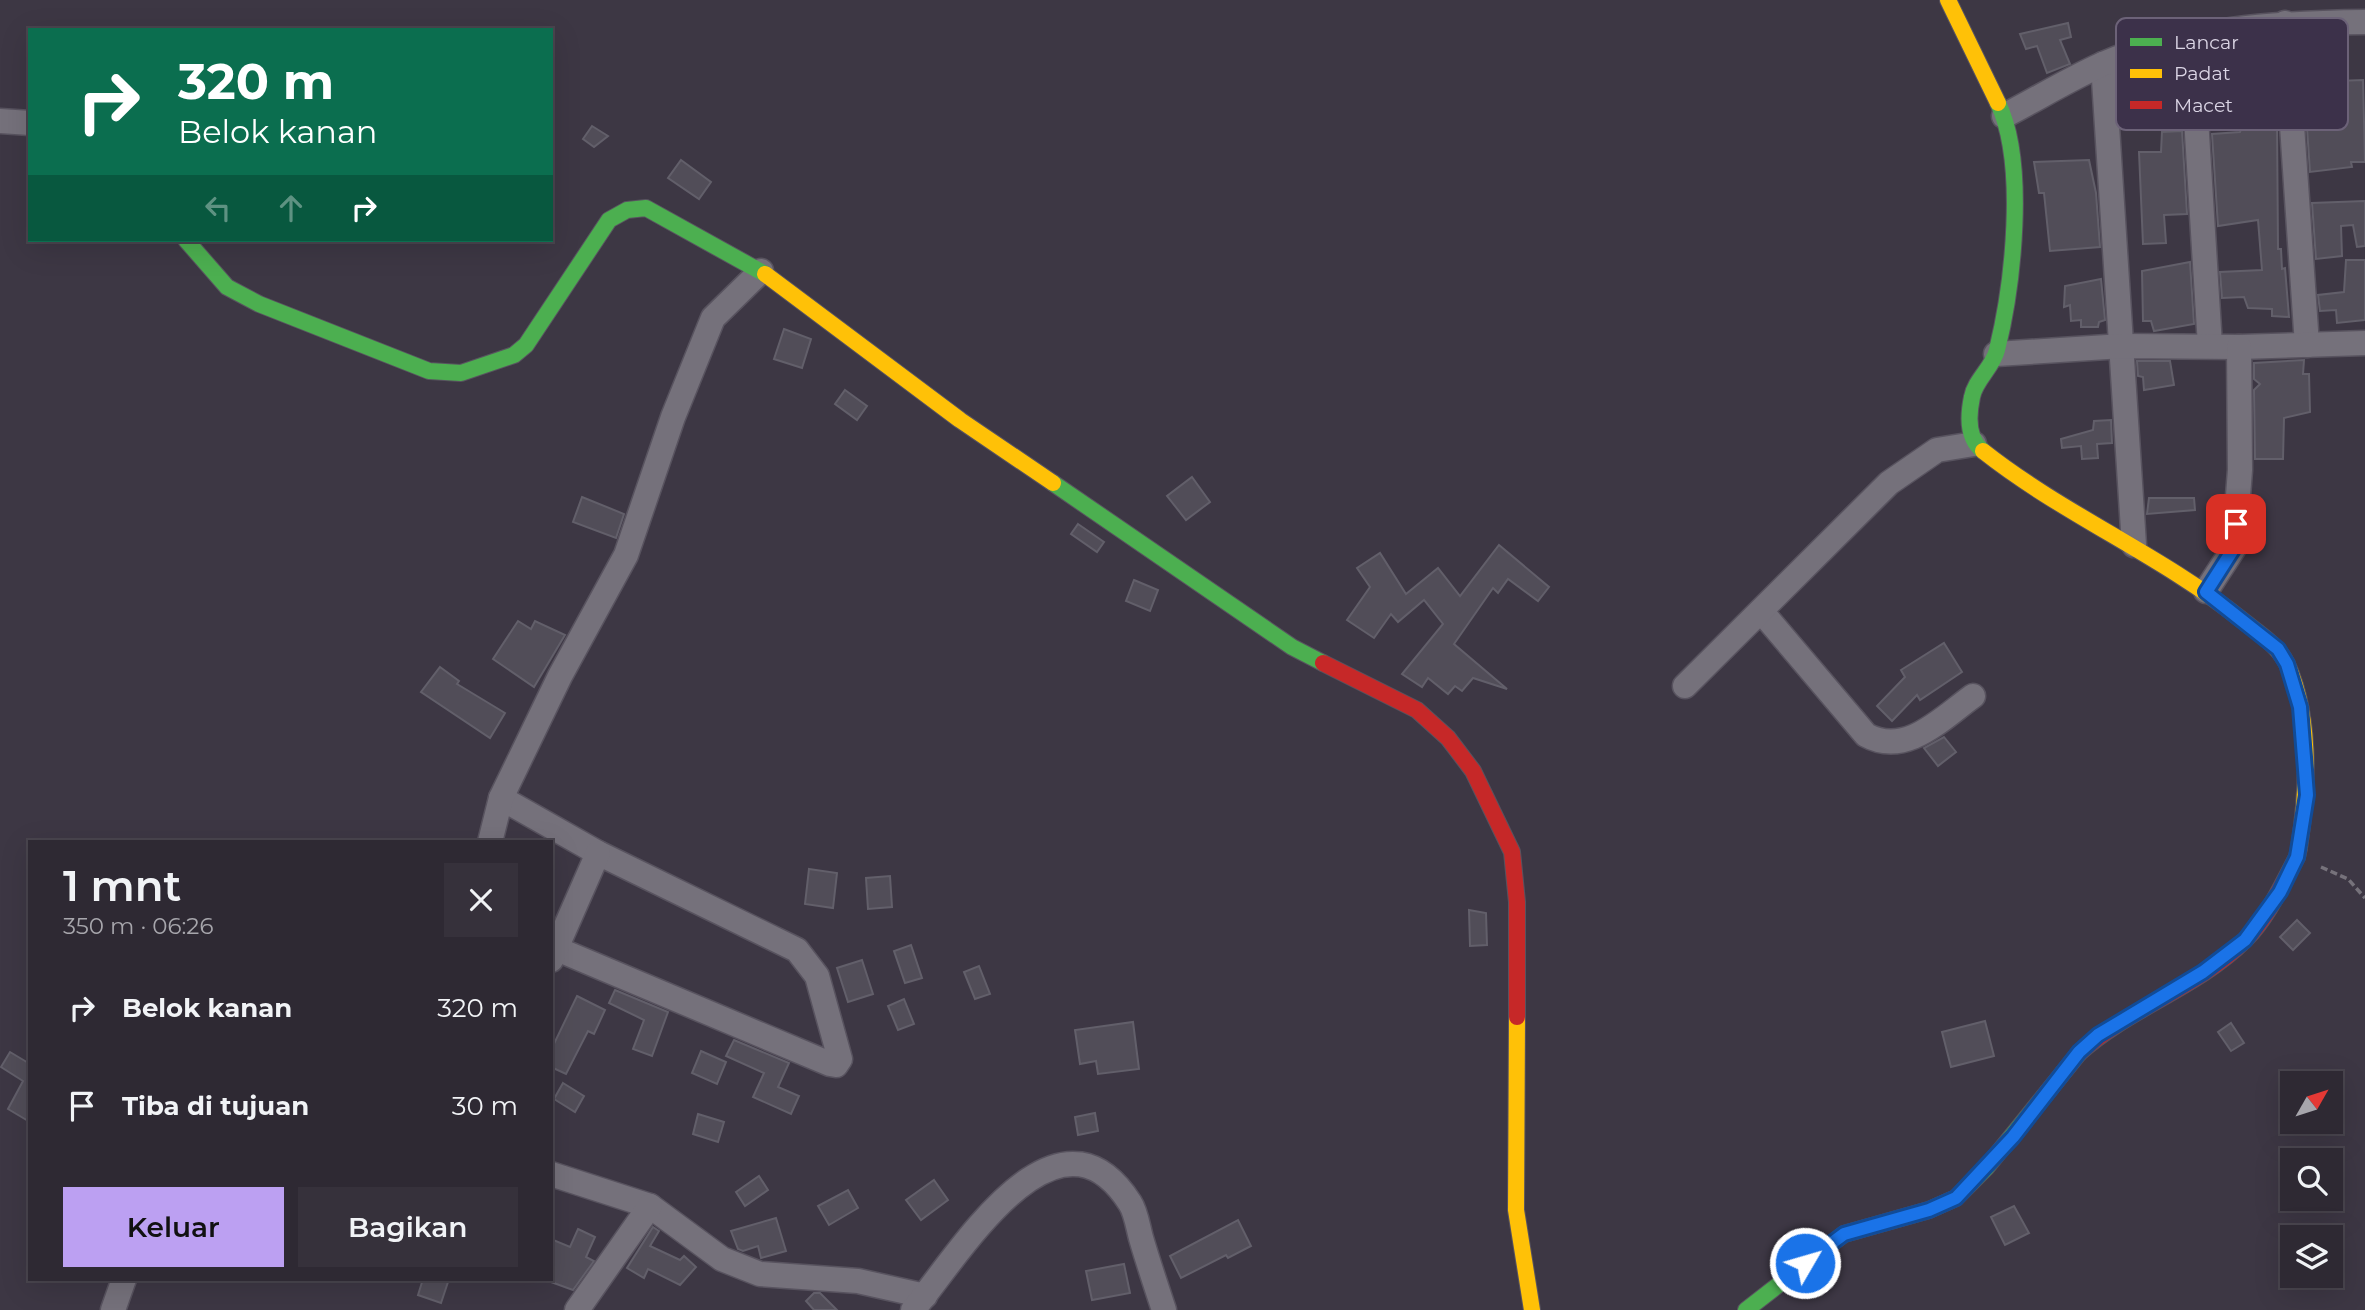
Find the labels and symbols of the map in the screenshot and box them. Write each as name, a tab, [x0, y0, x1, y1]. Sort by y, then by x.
legend	[2116, 18, 2348, 130]
text: Lancar	[2174, 31, 2239, 54]
text: Padat	[2174, 62, 2231, 85]
text: Macet	[2174, 94, 2233, 117]
pin	[2206, 494, 2266, 554]
north arrow	[2280, 1071, 2343, 1134]
position arrow	[1768, 1226, 1842, 1300]

